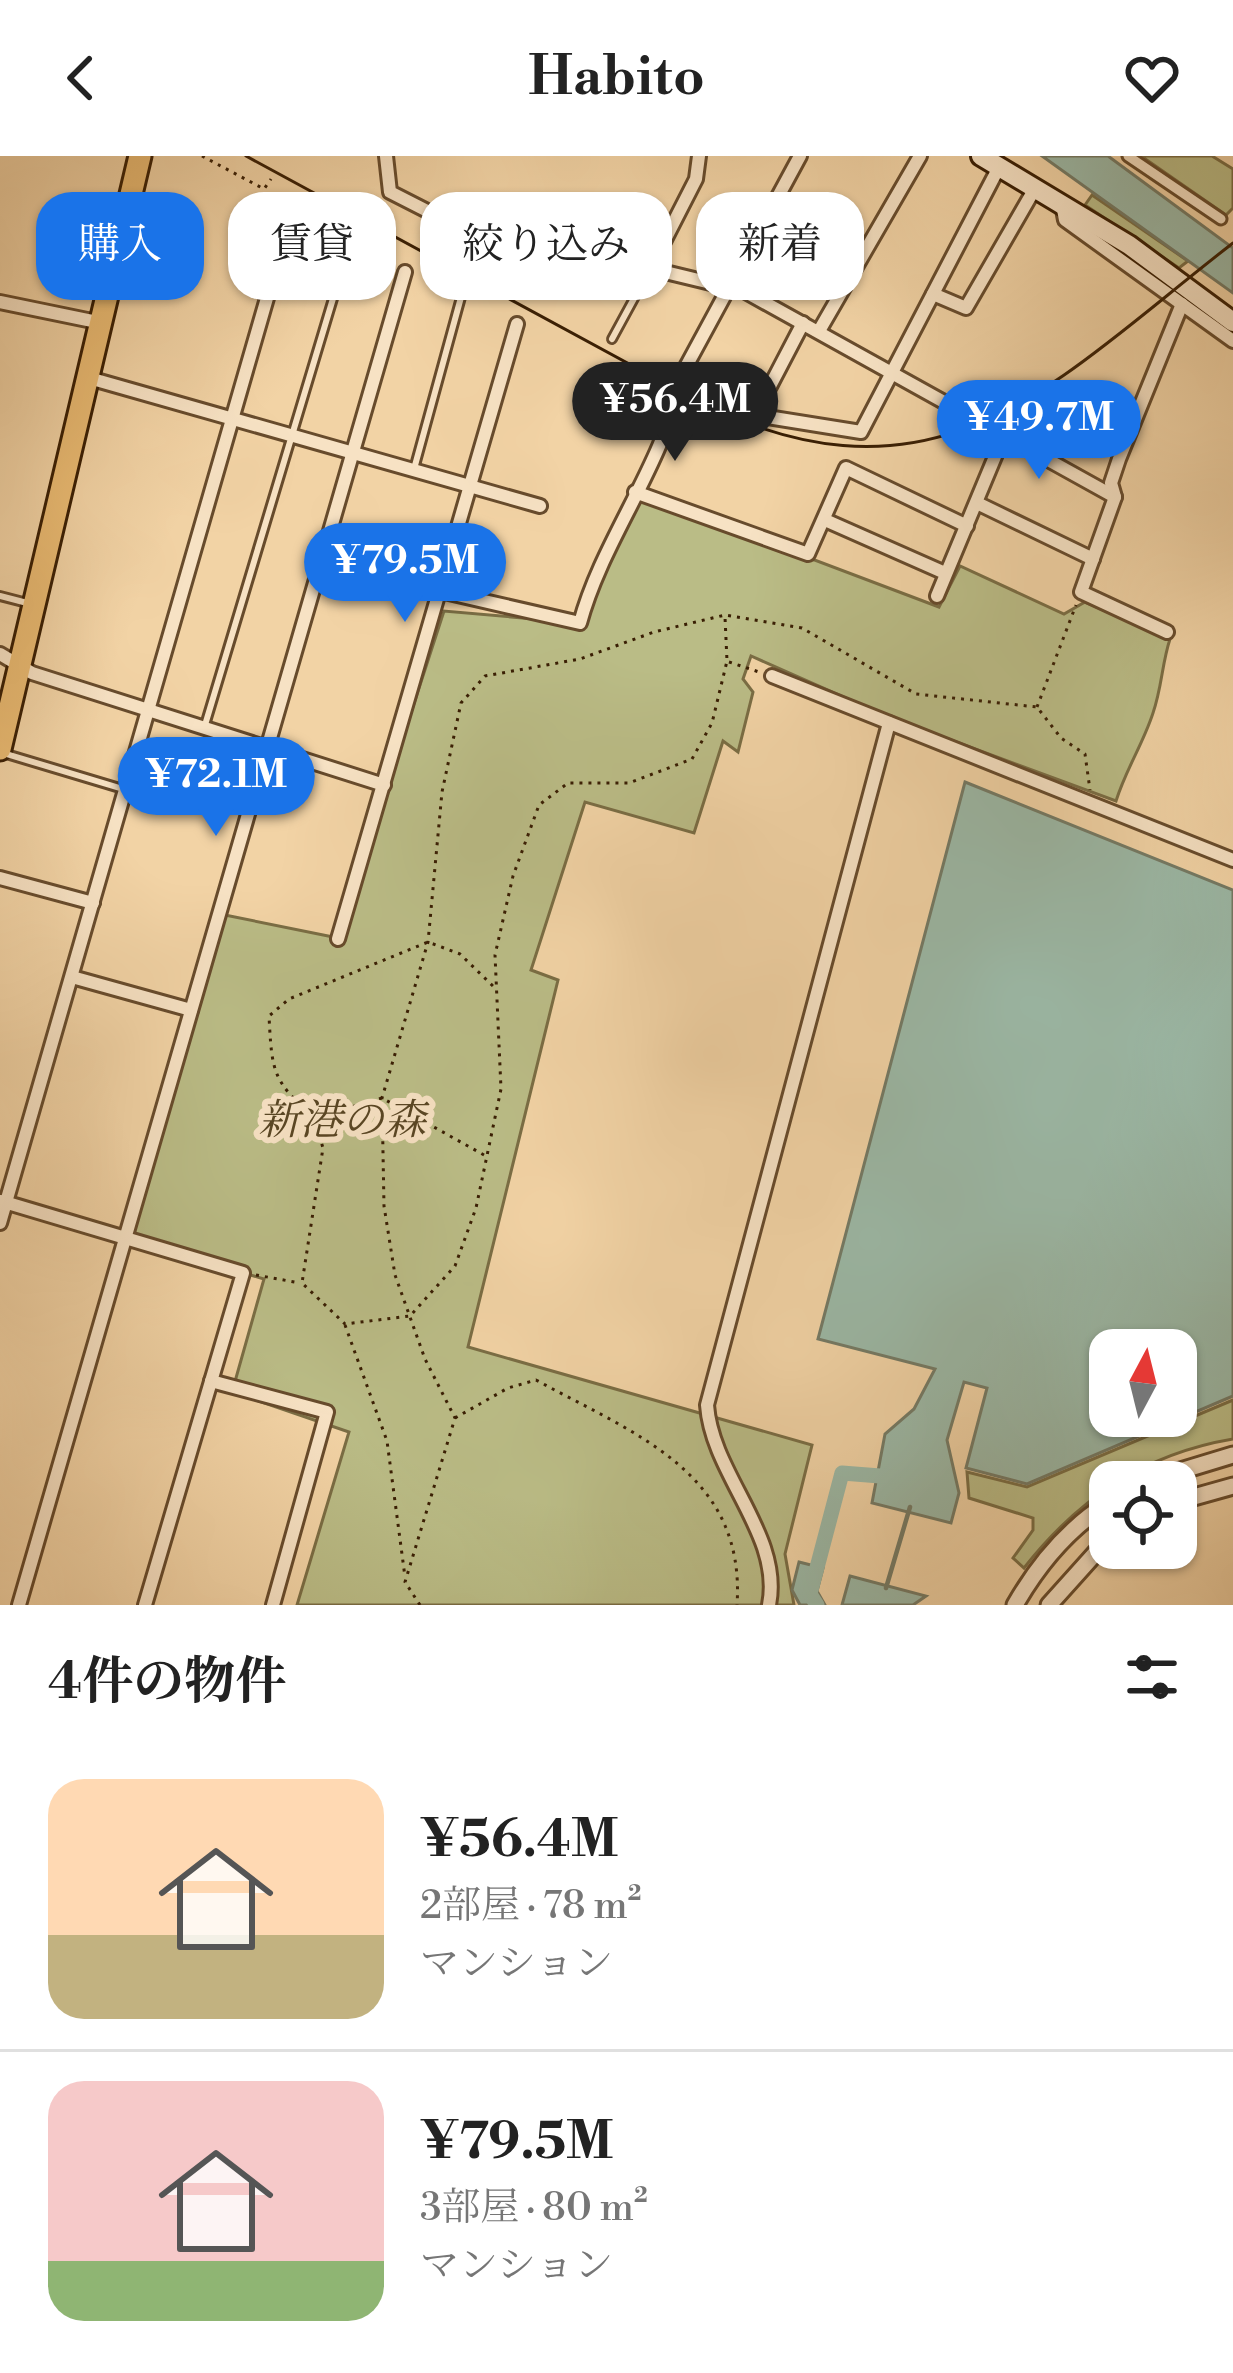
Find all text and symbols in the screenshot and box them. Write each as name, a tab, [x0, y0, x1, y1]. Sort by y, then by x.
text: Habito	[528, 44, 705, 112]
icon: back	[48, 45, 114, 111]
icon: heart	[1119, 45, 1185, 111]
chip: 購入	[36, 192, 204, 300]
chip: 賃貸	[228, 192, 396, 300]
chip: 絞り込み	[420, 192, 672, 300]
chip: 新着	[696, 192, 864, 300]
pin: ¥56.4M	[577, 362, 773, 464]
text: ¥56.4M	[599, 376, 751, 425]
pin: ¥49.7M	[941, 380, 1137, 482]
text: ¥49.7M	[964, 394, 1114, 443]
pin: ¥79.5M	[307, 523, 503, 625]
text: ¥79.5M	[331, 537, 479, 586]
pin: ¥72.1M	[118, 737, 314, 839]
text: ¥72.1M	[145, 751, 287, 800]
park label: 新港の森	[258, 1095, 430, 1148]
north arrow	[1089, 1329, 1197, 1437]
map controls	[1089, 1329, 1197, 1569]
button: locate	[1089, 1461, 1197, 1569]
icon: filters	[1119, 1644, 1185, 1710]
text: 4件の物件	[48, 1651, 286, 1715]
text: ¥56.4M	[420, 1809, 618, 1873]
icon: home	[144, 1827, 288, 1971]
text: 2部屋 · 78 m²	[420, 1882, 641, 1931]
text: マンション	[420, 1940, 613, 1989]
text: ¥79.5M	[420, 2111, 613, 2175]
icon: home	[144, 2129, 288, 2273]
text: 3部屋 · 80 m²	[420, 2184, 648, 2233]
text: マンション	[420, 2242, 613, 2291]

